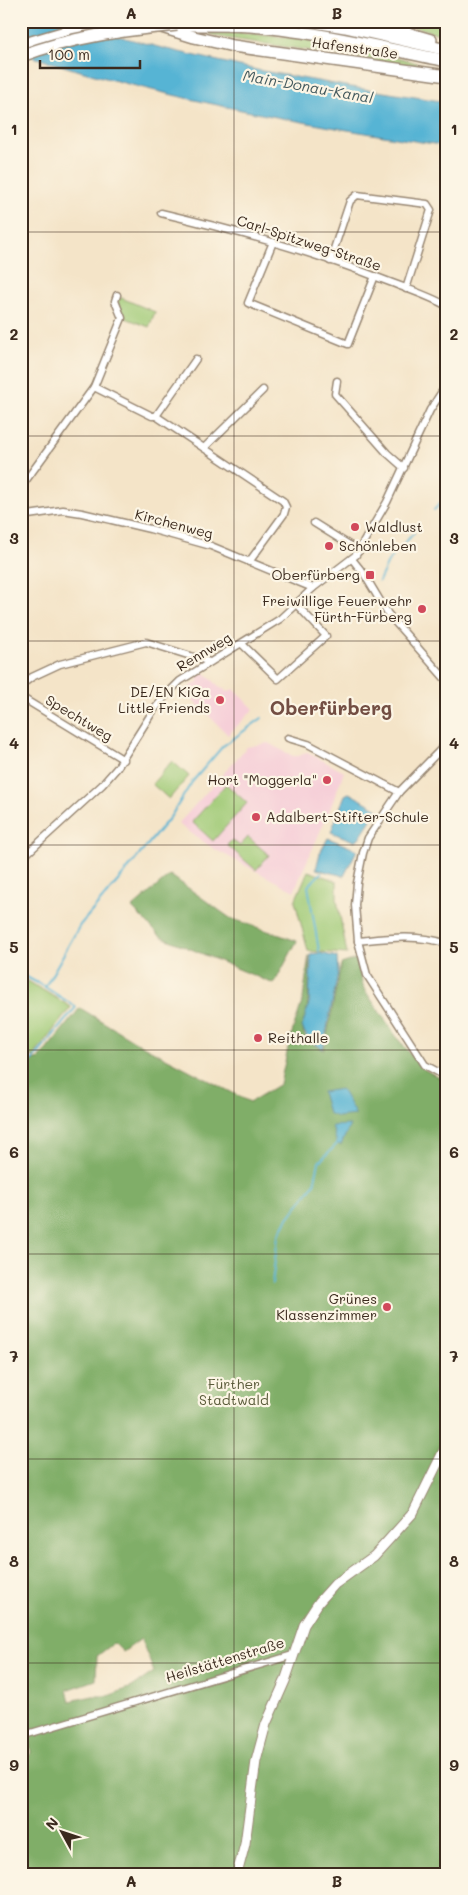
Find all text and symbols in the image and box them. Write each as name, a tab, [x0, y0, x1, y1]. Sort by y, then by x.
text: A	[125, 2, 137, 23]
text: B	[332, 2, 342, 23]
street label: Hafenstraße	[311, 32, 399, 63]
scale bar	[40, 38, 140, 70]
text: 100 m	[48, 44, 90, 64]
water label: Main-Donau-Kanal	[242, 65, 375, 107]
text: 1	[10, 118, 18, 139]
text: 1	[450, 118, 458, 139]
street label: Carl-Spitzweg-Straße	[235, 210, 384, 275]
text: 2	[10, 323, 19, 344]
text: 2	[450, 323, 459, 344]
street label: Kirchenweg	[133, 504, 215, 543]
place label: Waldlust	[365, 517, 423, 536]
marker: Waldlust	[349, 521, 361, 533]
text: 3	[9, 527, 19, 548]
text: 3	[449, 527, 459, 548]
place label: Schönleben	[339, 536, 417, 555]
marker: Schönleben	[323, 540, 335, 552]
place label: Oberfürberg	[271, 565, 360, 584]
marker: Oberfürberg	[364, 569, 376, 581]
place label: Freiwillige Feuerwehr Fürth-Fürberg	[262, 591, 412, 626]
marker: Freiwillige Feuerwehr Fürth-Fürberg	[416, 603, 428, 615]
street label: Rennweg	[173, 628, 235, 675]
place label: DE/EN KiGa Little Friends	[118, 682, 210, 717]
street label: Spechtweg	[42, 690, 116, 745]
marker: DE/EN KiGa Little Friends	[214, 694, 226, 706]
district label: Oberfürberg	[270, 695, 392, 720]
text: 4	[9, 732, 19, 753]
text: 4	[449, 732, 459, 753]
place label: Hort "Moggerla"	[208, 770, 317, 789]
marker: Hort "Moggerla"	[321, 774, 333, 786]
place label: Adalbert-Stifter-Schule	[266, 807, 429, 826]
marker: Adalbert-Stifter-Schule	[250, 811, 262, 823]
text: 5	[9, 936, 19, 957]
text: 5	[449, 936, 459, 957]
place label: Reithalle	[268, 1028, 328, 1047]
marker: Reithalle	[252, 1032, 264, 1044]
text: 6	[9, 1141, 19, 1162]
text: 6	[449, 1141, 459, 1162]
place label: Grünes Klassenzimmer	[276, 1289, 377, 1324]
marker: Grünes Klassenzimmer	[381, 1301, 393, 1313]
text: 7	[10, 1345, 19, 1366]
text: 7	[450, 1345, 459, 1366]
park label: Fürther Stadtwald	[199, 1374, 269, 1409]
text: 8	[9, 1550, 19, 1571]
text: 8	[449, 1550, 459, 1571]
street label: Heilstättenstraße	[163, 1632, 287, 1687]
text: 9	[9, 1754, 19, 1775]
text: 9	[449, 1754, 459, 1775]
north arrow	[38, 1808, 88, 1858]
text: N	[41, 1813, 62, 1834]
text: A	[125, 1870, 137, 1891]
text: B	[332, 1870, 342, 1891]

